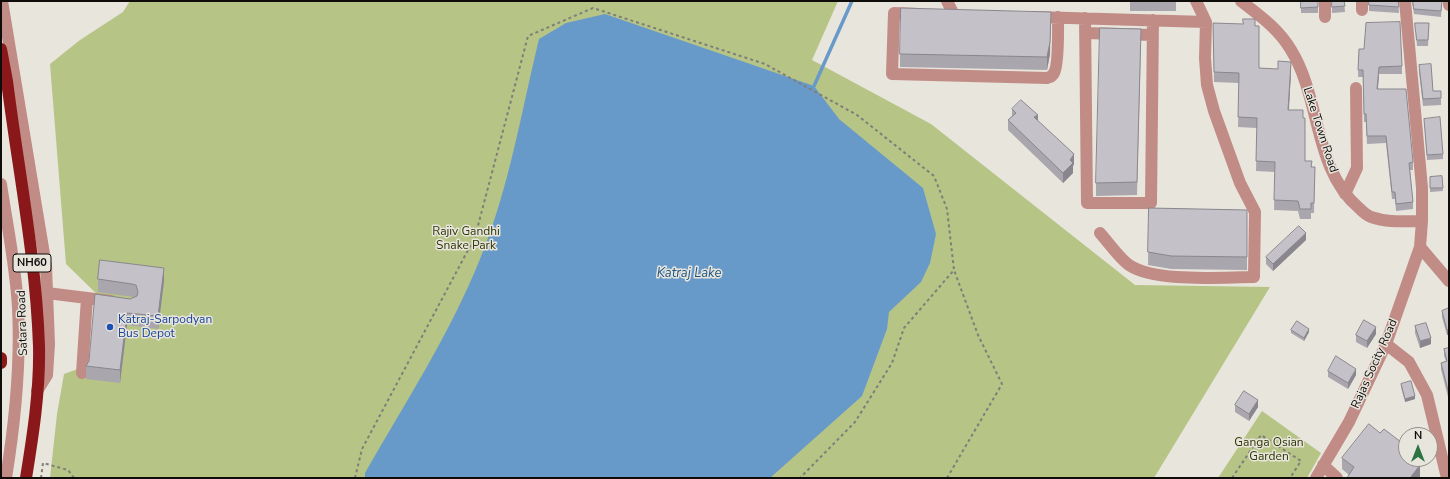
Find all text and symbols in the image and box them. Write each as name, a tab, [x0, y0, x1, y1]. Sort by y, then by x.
street label: Lake Town Road	[1299, 85, 1341, 175]
park label: Rajiv Gandhi Snake Park	[432, 225, 500, 253]
road number: NH60	[13, 254, 51, 272]
water label: Katraj Lake	[657, 266, 721, 282]
street label: Satara Road	[15, 290, 31, 356]
place label: Katraj-Sarpodyan Bus Depot	[118, 313, 212, 341]
street label: Rajas Socity Road	[1349, 317, 1401, 411]
marker: Katraj-Sarpodyan Bus Depot	[105, 322, 115, 332]
north arrow	[1398, 427, 1438, 467]
text: N	[1414, 428, 1422, 443]
park label: Ganga Osian Garden	[1234, 436, 1304, 464]

